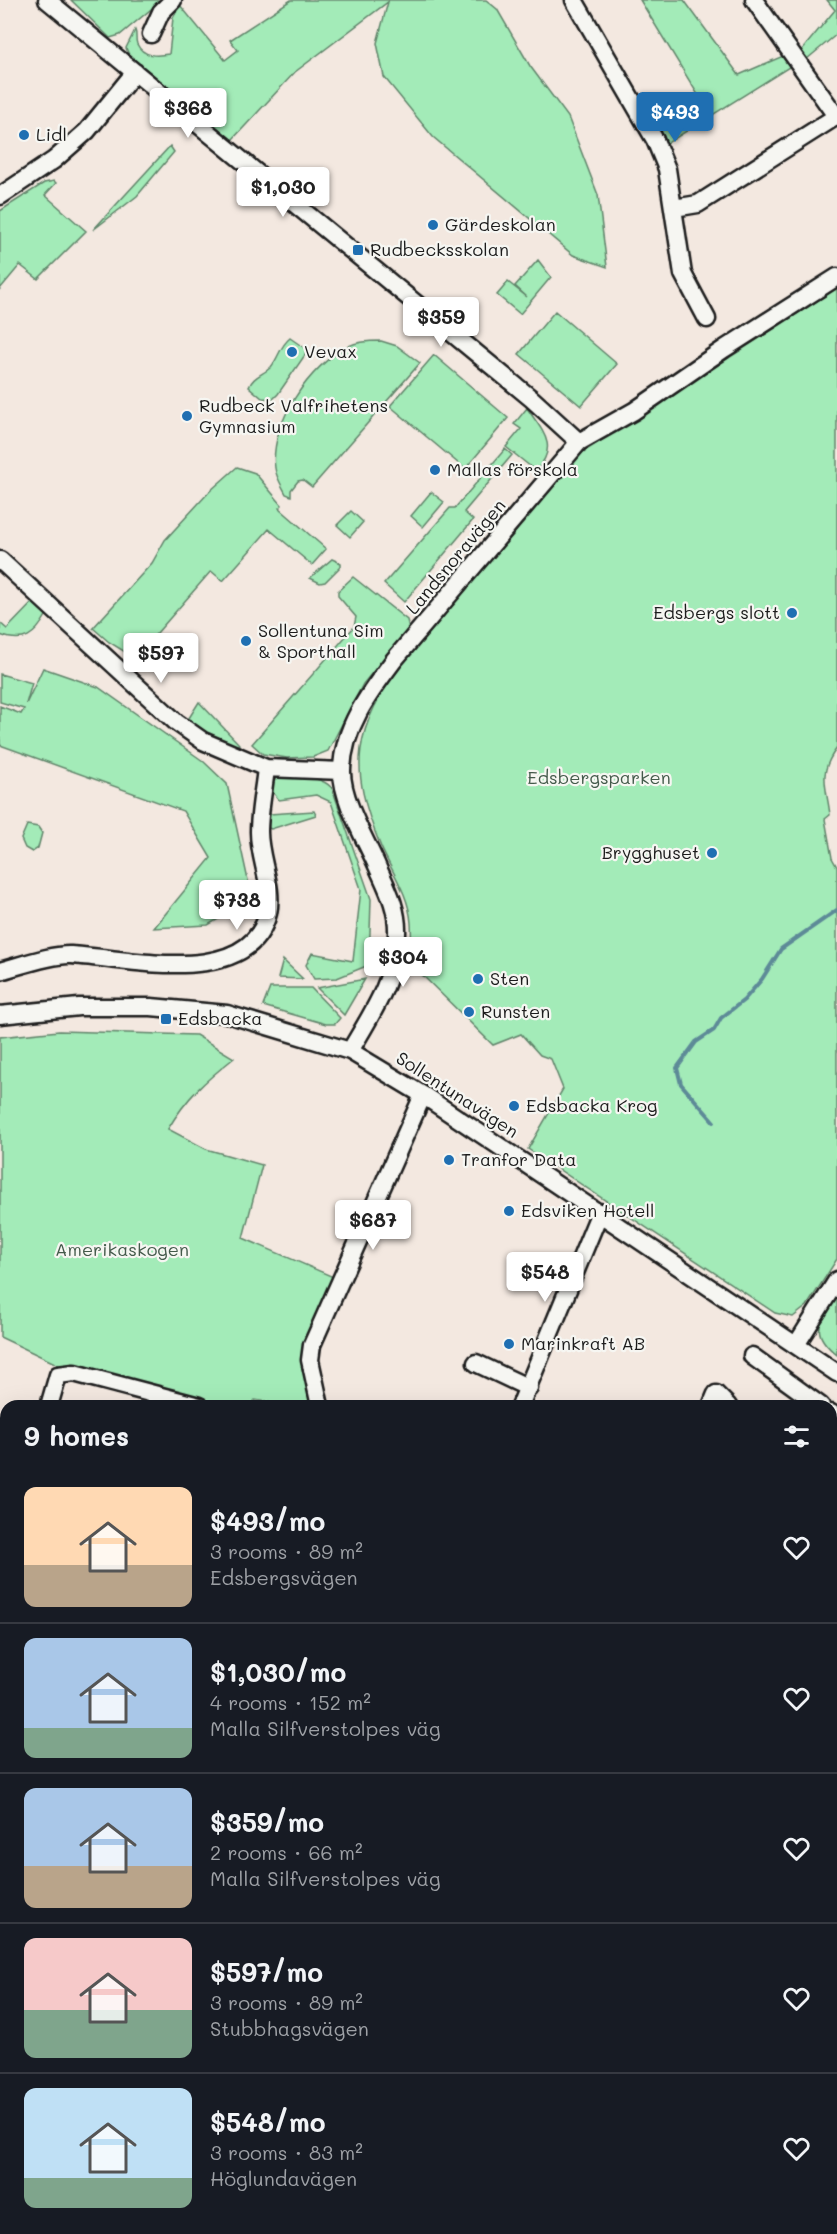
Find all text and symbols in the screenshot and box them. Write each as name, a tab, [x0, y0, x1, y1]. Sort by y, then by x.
pin: $368	[152, 88, 224, 139]
pin: $493	[639, 92, 711, 143]
text: $368	[164, 94, 212, 120]
text: $493	[650, 98, 700, 124]
place label: Lidl	[36, 122, 67, 146]
marker: Lidl	[17, 128, 31, 142]
pin: $1,030	[234, 167, 332, 218]
text: $1,030	[250, 173, 316, 199]
place label: Gärdeskolan	[445, 212, 556, 236]
marker: Gärdeskolan	[426, 218, 440, 232]
place label: Rudbecksskolan	[370, 237, 509, 261]
marker: Rudbecksskolan	[351, 243, 365, 257]
pin: $359	[405, 297, 477, 348]
text: $359	[417, 303, 465, 329]
place label: Vevax	[304, 339, 357, 363]
marker: Vevax	[285, 345, 299, 359]
place label: Rudbeck Valfrihetens Gymnasium	[199, 393, 388, 438]
marker: Rudbeck Valfrihetens Gymnasium	[180, 409, 194, 423]
place label: Mallas förskola	[447, 457, 578, 481]
marker: Mallas förskola	[428, 463, 442, 477]
street label: Landsnoravägen	[400, 494, 510, 619]
place label: Edsbergs slott	[653, 600, 780, 624]
marker: Edsbergs slott	[785, 606, 799, 620]
place label: Sollentuna Sim & Sporthall	[258, 618, 384, 663]
pin: $597	[125, 633, 197, 684]
marker: Sollentuna Sim & Sporthall	[239, 634, 253, 648]
text: $597	[137, 639, 185, 665]
park label: Edsbergsparken	[527, 765, 671, 789]
place label: Brygghuset	[602, 840, 700, 864]
marker: Brygghuset	[705, 846, 719, 860]
pin: $738	[201, 880, 273, 931]
text: $738	[213, 886, 261, 912]
pin: $304	[367, 937, 439, 988]
text: $304	[378, 943, 428, 969]
place label: Sten	[490, 966, 529, 990]
marker: Sten	[471, 972, 485, 986]
place label: Runsten	[481, 999, 550, 1023]
marker: Runsten	[462, 1005, 476, 1019]
place label: Edsbacka	[178, 1006, 263, 1030]
marker: Edsbacka	[159, 1012, 173, 1026]
street label: Sollentunavägen	[392, 1046, 523, 1143]
place label: Edsbacka Krog	[526, 1093, 657, 1117]
marker: Edsbacka Krog	[507, 1099, 521, 1113]
place label: Tranfor Data	[461, 1147, 576, 1171]
marker: Tranfor Data	[442, 1153, 456, 1167]
place label: Edsviken Hotell	[521, 1198, 655, 1222]
pin: $687	[337, 1200, 409, 1251]
marker: Edsviken Hotell	[502, 1204, 516, 1218]
text: $687	[349, 1206, 397, 1232]
park label: Amerikaskogen	[55, 1237, 189, 1261]
pin: $548	[509, 1252, 581, 1303]
text: $548	[520, 1258, 570, 1284]
place label: Marinkraft AB	[521, 1331, 645, 1355]
marker: Marinkraft AB	[502, 1337, 516, 1351]
text: 9 homes	[24, 1419, 129, 1453]
icon: filters	[780, 1420, 813, 1453]
text: $493/mo	[210, 1504, 325, 1538]
icon: home	[72, 1511, 144, 1583]
icon: heart	[780, 1531, 813, 1564]
text: 3 rooms · 89 m²	[210, 1538, 363, 1564]
text: Edsbergsvägen	[210, 1564, 358, 1590]
text: $1,030/mo	[210, 1655, 346, 1689]
icon: home	[72, 1662, 144, 1734]
icon: heart	[780, 1682, 813, 1715]
text: 4 rooms · 152 m²	[210, 1689, 371, 1715]
text: Malla Silfverstolpes väg	[210, 1715, 441, 1741]
text: $359/mo	[210, 1805, 324, 1839]
icon: home	[72, 1812, 144, 1884]
icon: heart	[780, 1832, 813, 1865]
text: 2 rooms · 66 m²	[210, 1839, 363, 1865]
text: Malla Silfverstolpes väg	[210, 1865, 441, 1891]
text: $597/mo	[210, 1955, 323, 1989]
icon: home	[72, 1962, 144, 2034]
icon: heart	[780, 1982, 813, 2015]
text: 3 rooms · 89 m²	[210, 1989, 363, 2015]
text: Stubbhagsvägen	[210, 2015, 369, 2041]
text: $548/mo	[210, 2105, 325, 2139]
icon: home	[72, 2112, 144, 2184]
icon: heart	[780, 2132, 813, 2165]
text: 3 rooms · 83 m²	[210, 2139, 363, 2165]
text: Höglundavägen	[210, 2165, 357, 2191]

